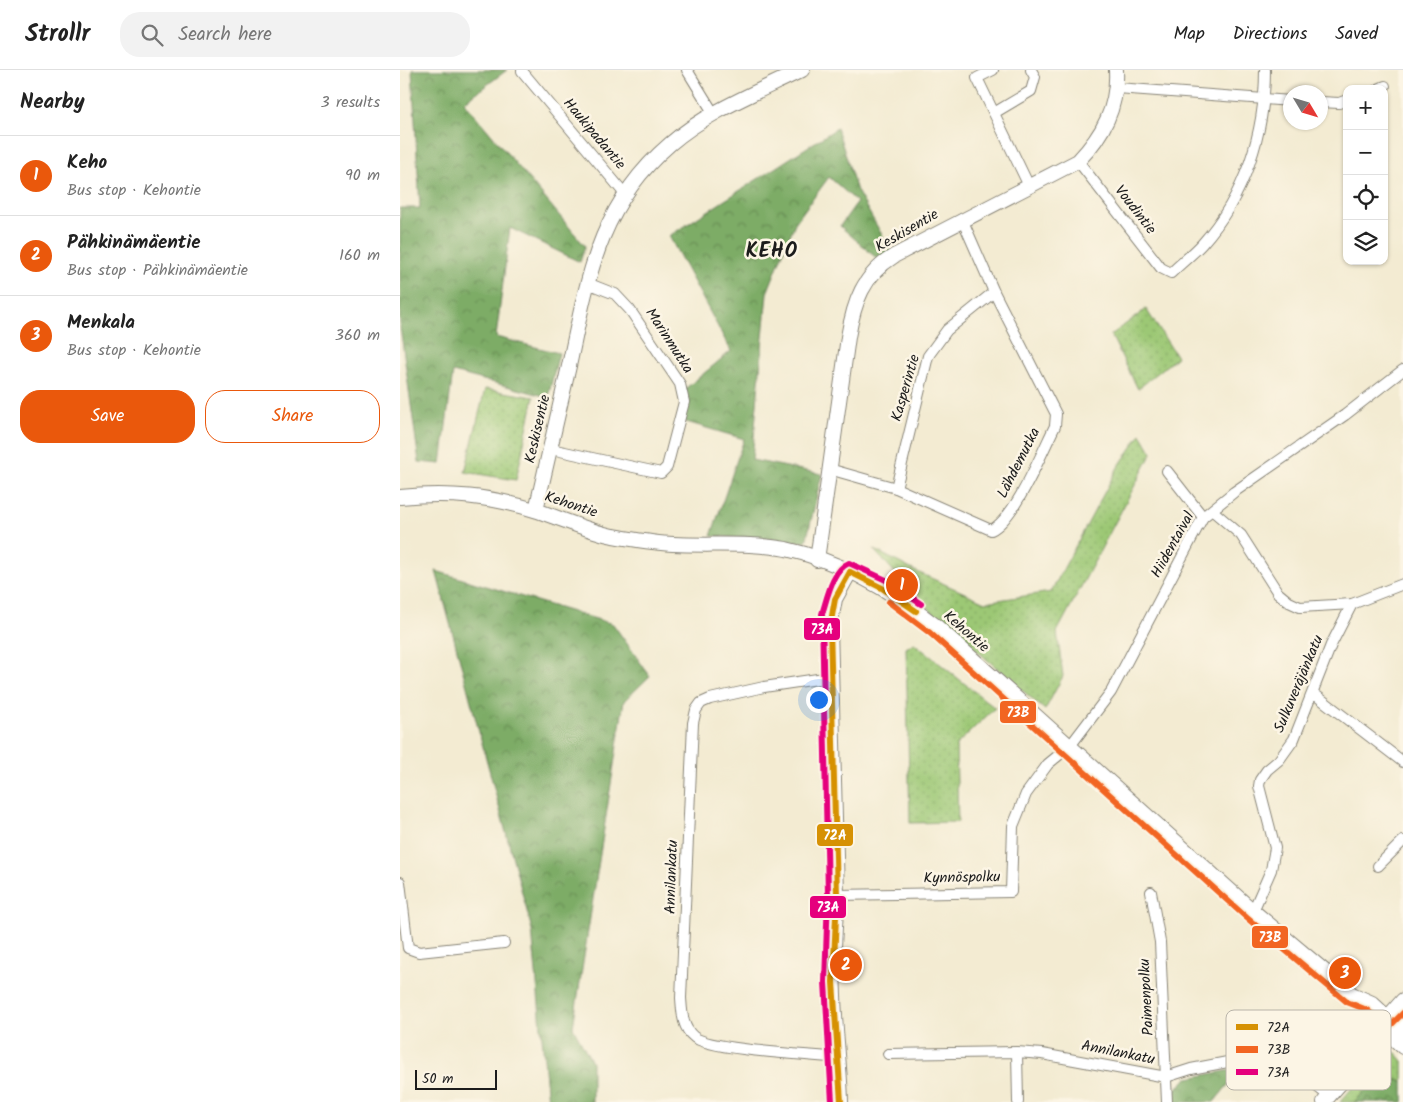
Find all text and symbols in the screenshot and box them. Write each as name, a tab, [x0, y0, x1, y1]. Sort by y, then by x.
search box	[120, 12, 470, 57]
text: Strollr	[25, 15, 90, 54]
text: Search here	[178, 20, 272, 50]
text: Map	[1173, 20, 1205, 49]
text: Directions	[1233, 20, 1307, 49]
text: Saved	[1335, 20, 1378, 49]
icon: search	[138, 21, 166, 49]
north arrow	[1283, 85, 1328, 130]
map controls	[1343, 85, 1388, 265]
button: +	[1343, 85, 1388, 130]
text: Nearby	[20, 86, 85, 119]
text: 3 results	[321, 90, 380, 115]
street label: Haukipadantie	[557, 93, 632, 176]
button: −	[1343, 130, 1388, 175]
text: Keho	[67, 148, 107, 178]
text: 1	[34, 163, 38, 188]
text: 90 m	[345, 163, 380, 188]
button: locate	[1343, 175, 1388, 220]
text: Bus stop · Kehontie	[67, 178, 201, 203]
street label: Voudintie	[1108, 180, 1162, 240]
street label: Keskisentie	[871, 203, 943, 259]
button: layers	[1343, 220, 1388, 265]
text: Pähkinämäentie	[67, 228, 201, 258]
district label: KEHO	[746, 236, 798, 268]
text: 2	[31, 243, 41, 268]
text: 160 m	[339, 243, 380, 268]
text: Bus stop · Pähkinämäentie	[67, 258, 248, 283]
street label: Marinmutka	[639, 303, 699, 379]
text: Menkala	[67, 308, 135, 338]
text: 3	[32, 323, 40, 348]
text: 360 m	[335, 323, 380, 348]
text: Bus stop · Kehontie	[67, 338, 201, 363]
street label: Kasperintie	[885, 351, 927, 424]
button: Save	[20, 390, 195, 443]
button: Share	[205, 390, 380, 443]
street label: Keskisentie	[518, 392, 558, 466]
street label: Lähdemutka	[991, 423, 1047, 503]
street label: Kehontie	[541, 485, 601, 525]
street label: Hiidentaival	[1145, 507, 1201, 583]
pin: 1	[886, 566, 918, 604]
street label: Kehontie	[938, 605, 995, 659]
line badge: 73A	[803, 617, 841, 641]
text: 73A	[810, 619, 834, 641]
street label: Sulkuveräjänkatu	[1268, 631, 1330, 737]
your location	[806, 687, 832, 713]
line badge: 73B	[999, 700, 1037, 724]
text: 73B	[1006, 702, 1030, 724]
line badge: 72A	[816, 823, 854, 847]
text: 72A	[823, 825, 847, 847]
street label: Annilankatu	[659, 839, 685, 915]
street label: Kynnöspolku	[923, 865, 1001, 891]
line badge: 73A	[809, 895, 847, 919]
text: 73A	[816, 897, 840, 919]
line badge: 73B	[1251, 925, 1289, 949]
text: 73B	[1258, 927, 1282, 949]
pin: 2	[830, 946, 862, 984]
pin: 3	[1329, 954, 1361, 992]
street label: Paimenpolku	[1133, 958, 1161, 1036]
legend	[1226, 1010, 1391, 1090]
text: 72A	[1267, 1017, 1290, 1039]
street label: Annilankatu	[1079, 1034, 1157, 1072]
text: 73B	[1267, 1039, 1290, 1061]
text: 73A	[1267, 1062, 1290, 1084]
scale bar	[415, 1067, 498, 1090]
text: 50 m	[422, 1068, 453, 1090]

